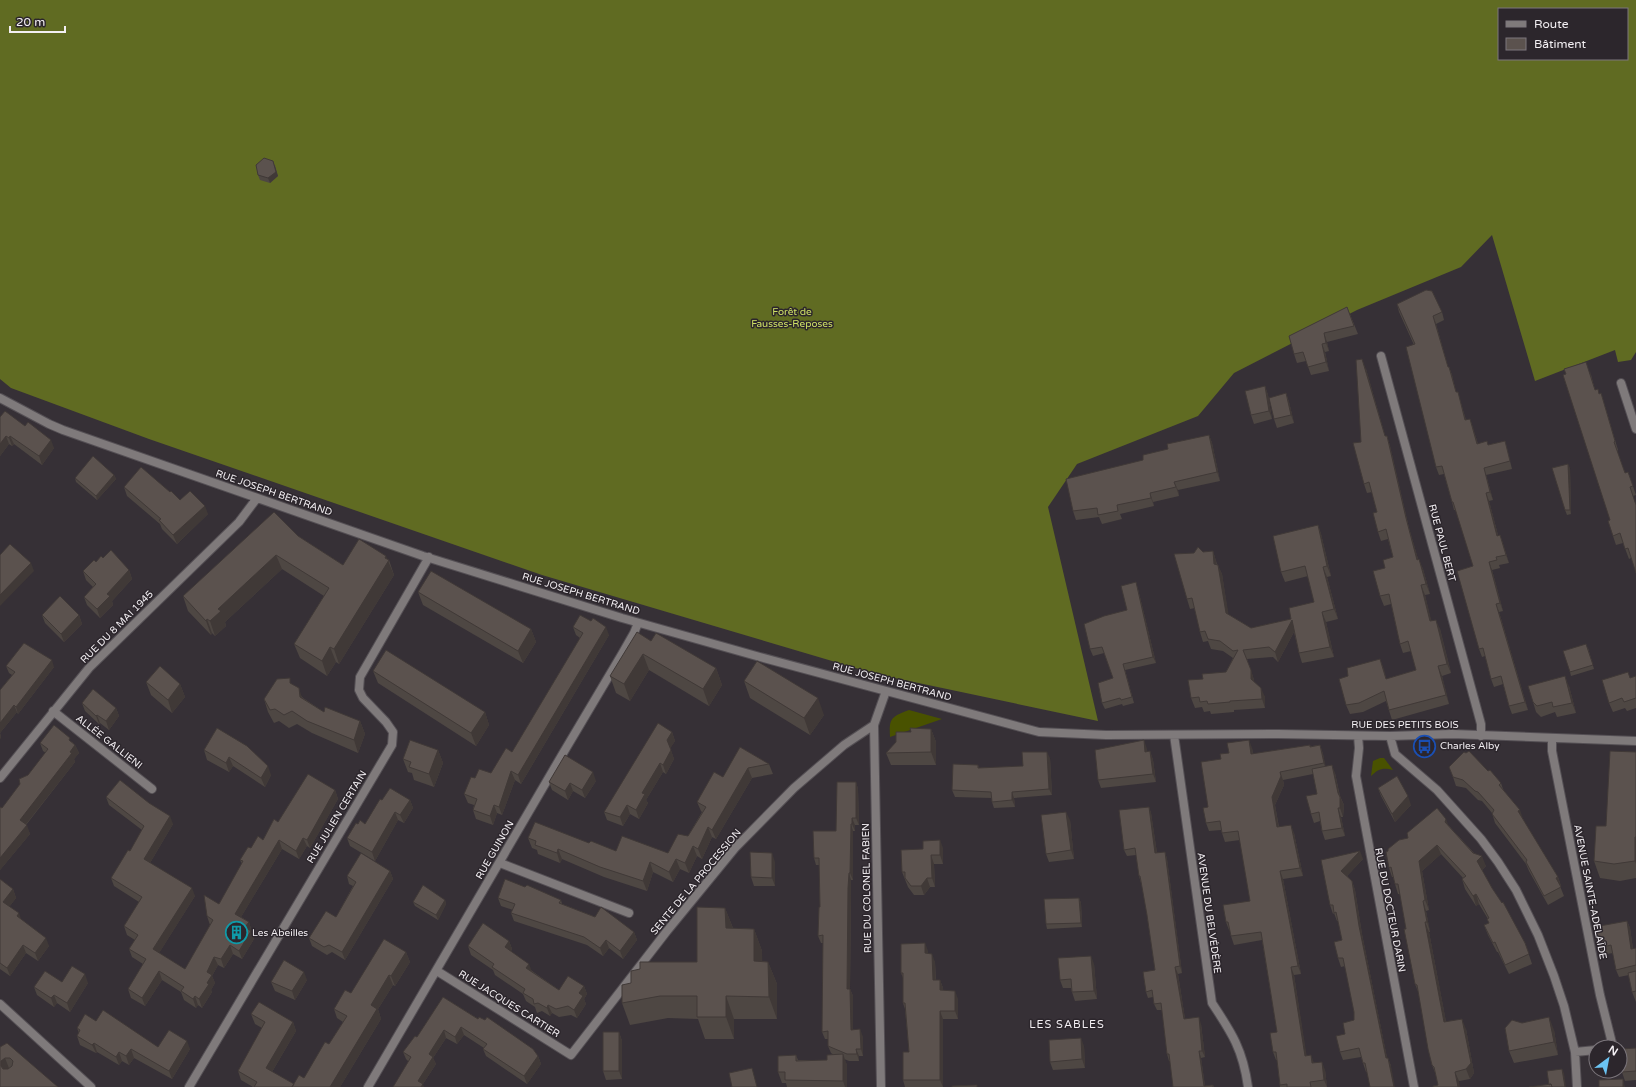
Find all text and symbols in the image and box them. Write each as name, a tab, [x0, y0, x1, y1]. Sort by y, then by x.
scale bar	[10, 8, 65, 34]
legend	[1498, 8, 1628, 60]
text: 20 m	[16, 15, 45, 29]
text: Route	[1534, 17, 1569, 31]
text: Bâtiment	[1534, 37, 1586, 51]
park label: Forêt de Fausses-Reposes	[751, 306, 833, 330]
street label: RUE JOSEPH BERTRAND	[214, 467, 334, 519]
street label: RUE PAUL BERT	[1426, 503, 1458, 583]
street label: RUE JOSEPH BERTRAND	[521, 570, 641, 618]
street label: RUE DU 8 MAI 1945	[78, 588, 156, 666]
street label: RUE JOSEPH BERTRAND	[831, 660, 953, 704]
street label: ALLÉE GALLIENI	[73, 712, 145, 772]
street label: RUE DES PETITS BOIS	[1351, 719, 1459, 731]
bus stop icon: Charles Alby	[1412, 733, 1438, 759]
place label: Charles Alby	[1440, 740, 1500, 752]
street label: RUE JULIEN CERTAIN	[305, 769, 369, 865]
street label: RUE GUINON	[473, 818, 517, 882]
street label: RUE DU COLONEL FABIEN	[860, 823, 874, 953]
street label: AVENUE SAINTE-ADELAÏDE	[1571, 824, 1609, 960]
street label: SENTE DE LA PROCESSION	[648, 827, 744, 937]
street label: RUE DU DOCTEUR DARIN	[1372, 847, 1408, 973]
street label: AVENUE DU BELVÉDÈRE	[1195, 852, 1223, 974]
building icon: Les Abeilles	[224, 920, 250, 946]
place label: Les Abeilles	[252, 927, 308, 939]
street label: RUE JACQUES CARTIER	[456, 968, 562, 1040]
district label: LES SABLES	[1029, 1018, 1105, 1031]
north arrow	[1588, 1039, 1628, 1079]
text: N	[1606, 1043, 1620, 1059]

